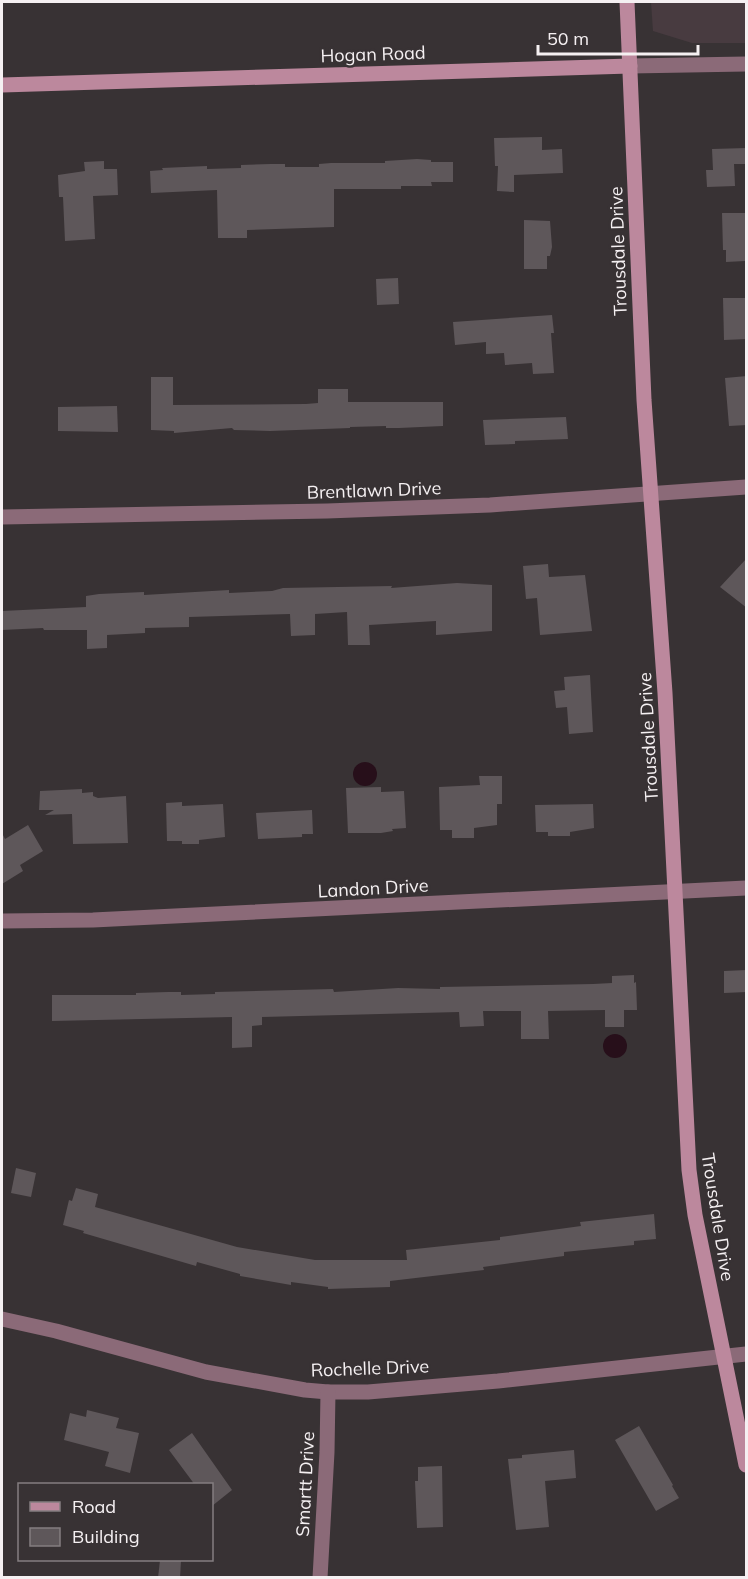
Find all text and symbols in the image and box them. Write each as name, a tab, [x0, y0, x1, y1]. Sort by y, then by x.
scale bar	[538, 18, 698, 56]
text: 50 m	[547, 27, 589, 50]
street label: Hogan Road	[320, 41, 426, 67]
street label: Trousdale Drive	[604, 186, 632, 316]
street label: Brentlawn Drive	[306, 476, 442, 504]
street label: Trousdale Drive	[633, 672, 663, 802]
street label: Landon Drive	[317, 874, 429, 902]
street label: Trousdale Drive	[697, 1151, 739, 1283]
street label: Rochelle Drive	[310, 1354, 430, 1382]
street label: Smartt Drive	[291, 1431, 319, 1537]
legend	[18, 1483, 213, 1561]
text: Road	[72, 1495, 116, 1518]
text: Building	[72, 1525, 140, 1548]

